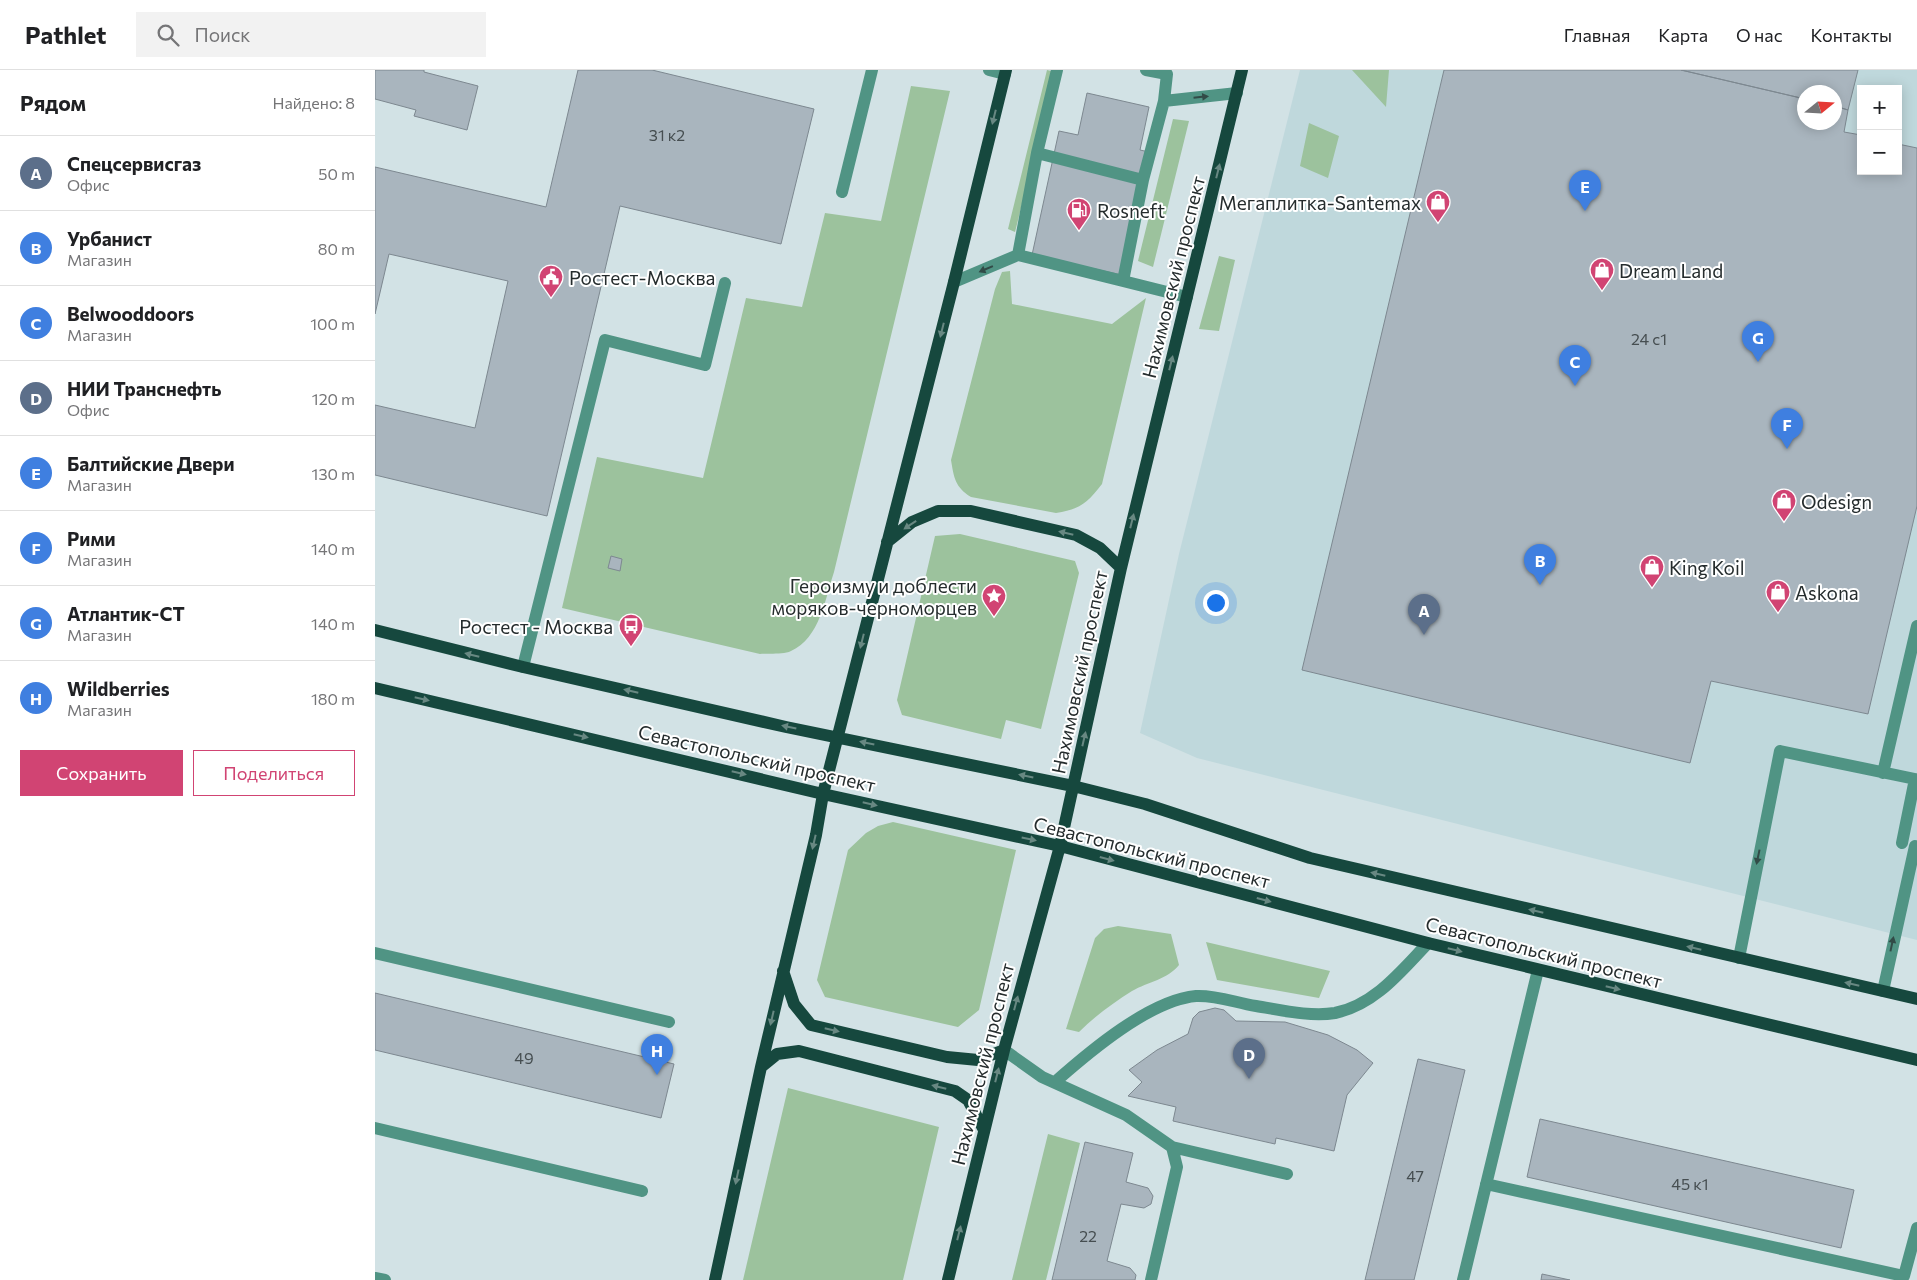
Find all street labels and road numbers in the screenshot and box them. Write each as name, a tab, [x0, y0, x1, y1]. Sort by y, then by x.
street label: Нахимовский проспект	[1137, 173, 1209, 381]
street label: Нахимовский проспект	[1046, 568, 1112, 776]
street label: Севастопольский проспект	[636, 719, 878, 797]
street label: Севастопольский проспект	[1031, 811, 1273, 893]
street label: Севастопольский проспект	[1423, 911, 1665, 993]
street label: Нахимовский проспект	[946, 960, 1018, 1168]

